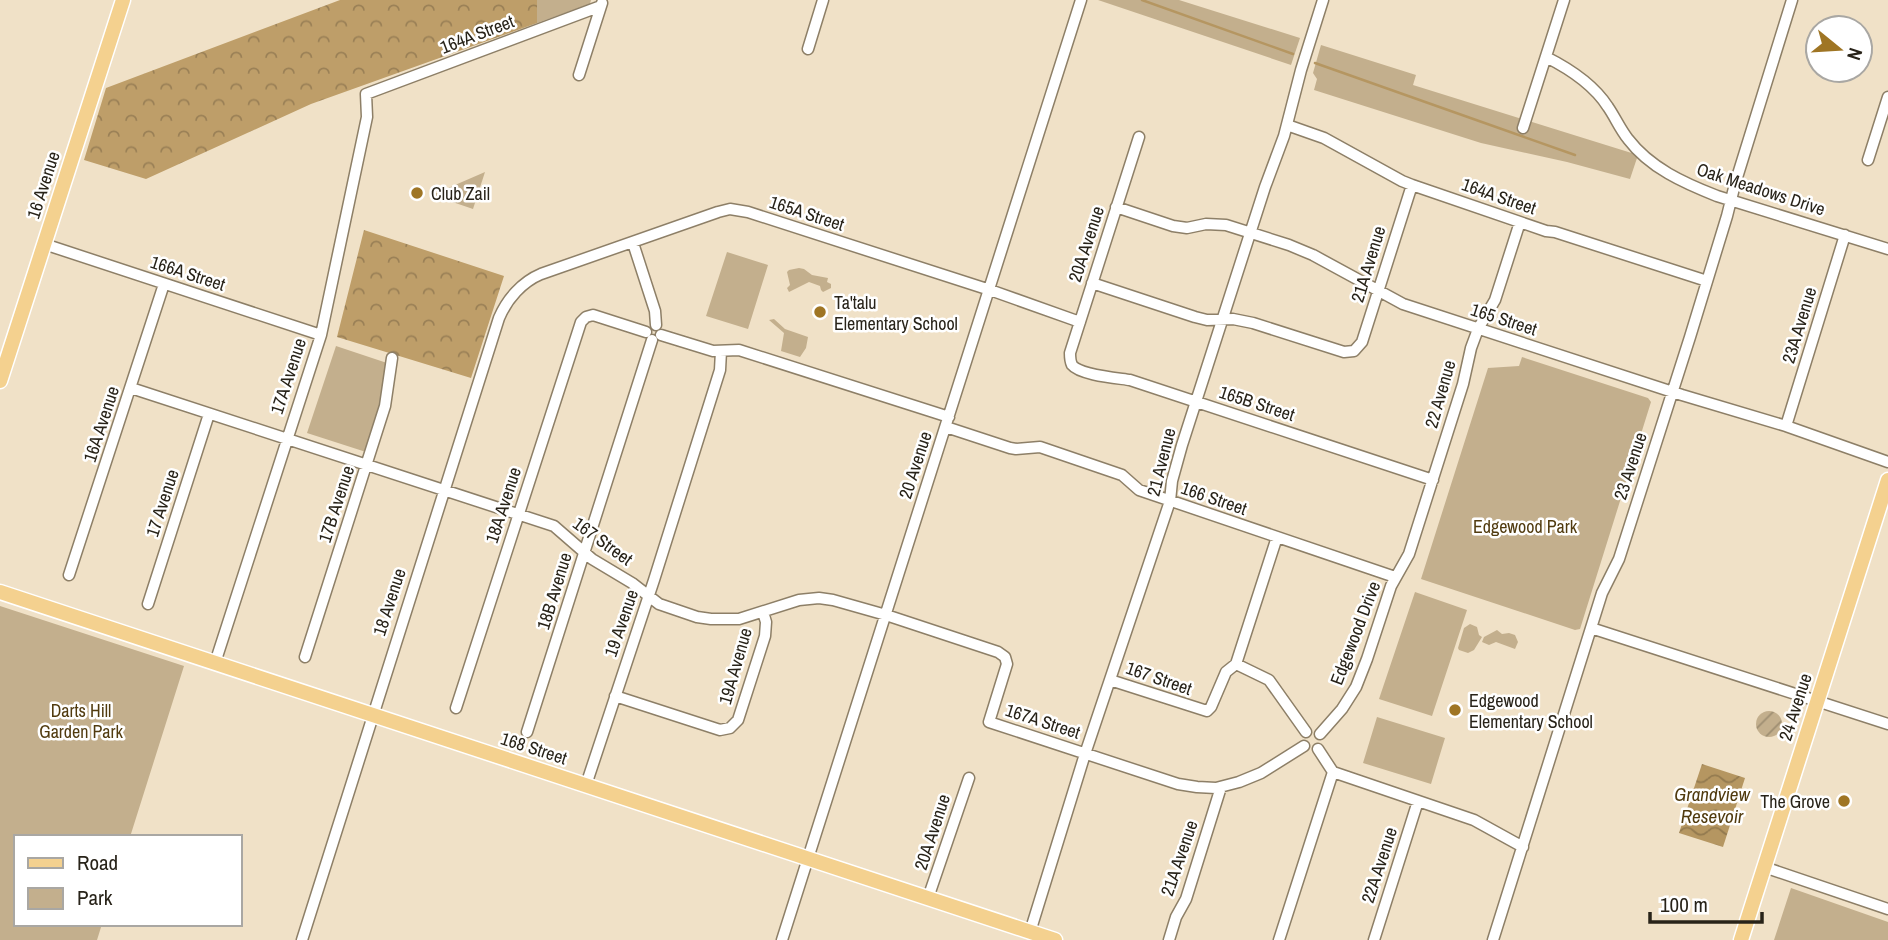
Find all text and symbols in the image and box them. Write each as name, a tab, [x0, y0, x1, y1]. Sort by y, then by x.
street label: 164A Street	[437, 9, 517, 59]
north arrow	[1804, 14, 1874, 84]
text: N	[1841, 45, 1869, 64]
street label: 16 Avenue	[20, 148, 66, 222]
street label: Oak Meadows Drive	[1694, 156, 1828, 222]
street label: 164A Street	[1458, 172, 1540, 220]
place label: Club Zail	[431, 181, 490, 206]
marker: Club Zail	[409, 185, 425, 201]
street label: 165A Street	[766, 189, 848, 237]
street label: 20A Avenue	[1062, 203, 1110, 285]
street label: 21A Avenue	[1345, 223, 1391, 305]
street label: 166A Street	[147, 249, 229, 297]
street label: 23A Avenue	[1776, 284, 1822, 366]
place label: Ta'talu Elementary School	[834, 290, 958, 336]
street label: 165 Street	[1468, 297, 1540, 341]
marker: Ta'talu Elementary School	[812, 304, 828, 320]
street label: 17A Avenue	[264, 335, 312, 417]
street label: 22 Avenue	[1418, 357, 1462, 431]
street label: 165B Street	[1216, 379, 1298, 427]
street label: 16A Avenue	[77, 383, 125, 465]
street label: 21 Avenue	[1140, 425, 1182, 499]
street label: 20 Avenue	[892, 428, 938, 502]
street label: 23 Avenue	[1607, 429, 1653, 503]
street label: 17B Avenue	[312, 462, 360, 546]
street label: 18A Avenue	[479, 464, 527, 546]
street label: 17 Avenue	[139, 466, 185, 540]
street label: 166 Street	[1178, 475, 1250, 521]
street label: 167 Street	[568, 511, 638, 571]
park label: Edgewood Park	[1473, 514, 1578, 539]
street label: 18B Avenue	[530, 549, 578, 633]
street label: 18 Avenue	[366, 565, 412, 639]
street label: Edgewood Drive	[1324, 578, 1386, 688]
street label: 19 Avenue	[598, 586, 644, 660]
street label: 19A Avenue	[712, 625, 758, 707]
street label: 167 Street	[1123, 655, 1195, 701]
street label: 24 Avenue	[1772, 670, 1818, 744]
place label: Edgewood Elementary School	[1469, 688, 1593, 734]
street label: 167A Street	[1002, 697, 1084, 745]
park label: Darts Hill Garden Park	[39, 698, 123, 744]
marker: Edgewood Elementary School	[1447, 702, 1463, 718]
street label: 168 Street	[498, 726, 570, 770]
water label: Grandview Resevoir	[1674, 781, 1751, 829]
place label: The Grove	[1760, 789, 1830, 814]
street label: 20A Avenue	[908, 791, 956, 873]
marker: The Grove	[1836, 793, 1852, 809]
street label: 21A Avenue	[1154, 817, 1204, 899]
street label: 22A Avenue	[1355, 824, 1403, 906]
legend	[14, 835, 242, 926]
text: Road	[77, 848, 118, 877]
scale bar	[1650, 880, 1762, 924]
text: Park	[77, 883, 113, 912]
text: 100 m	[1660, 890, 1708, 919]

